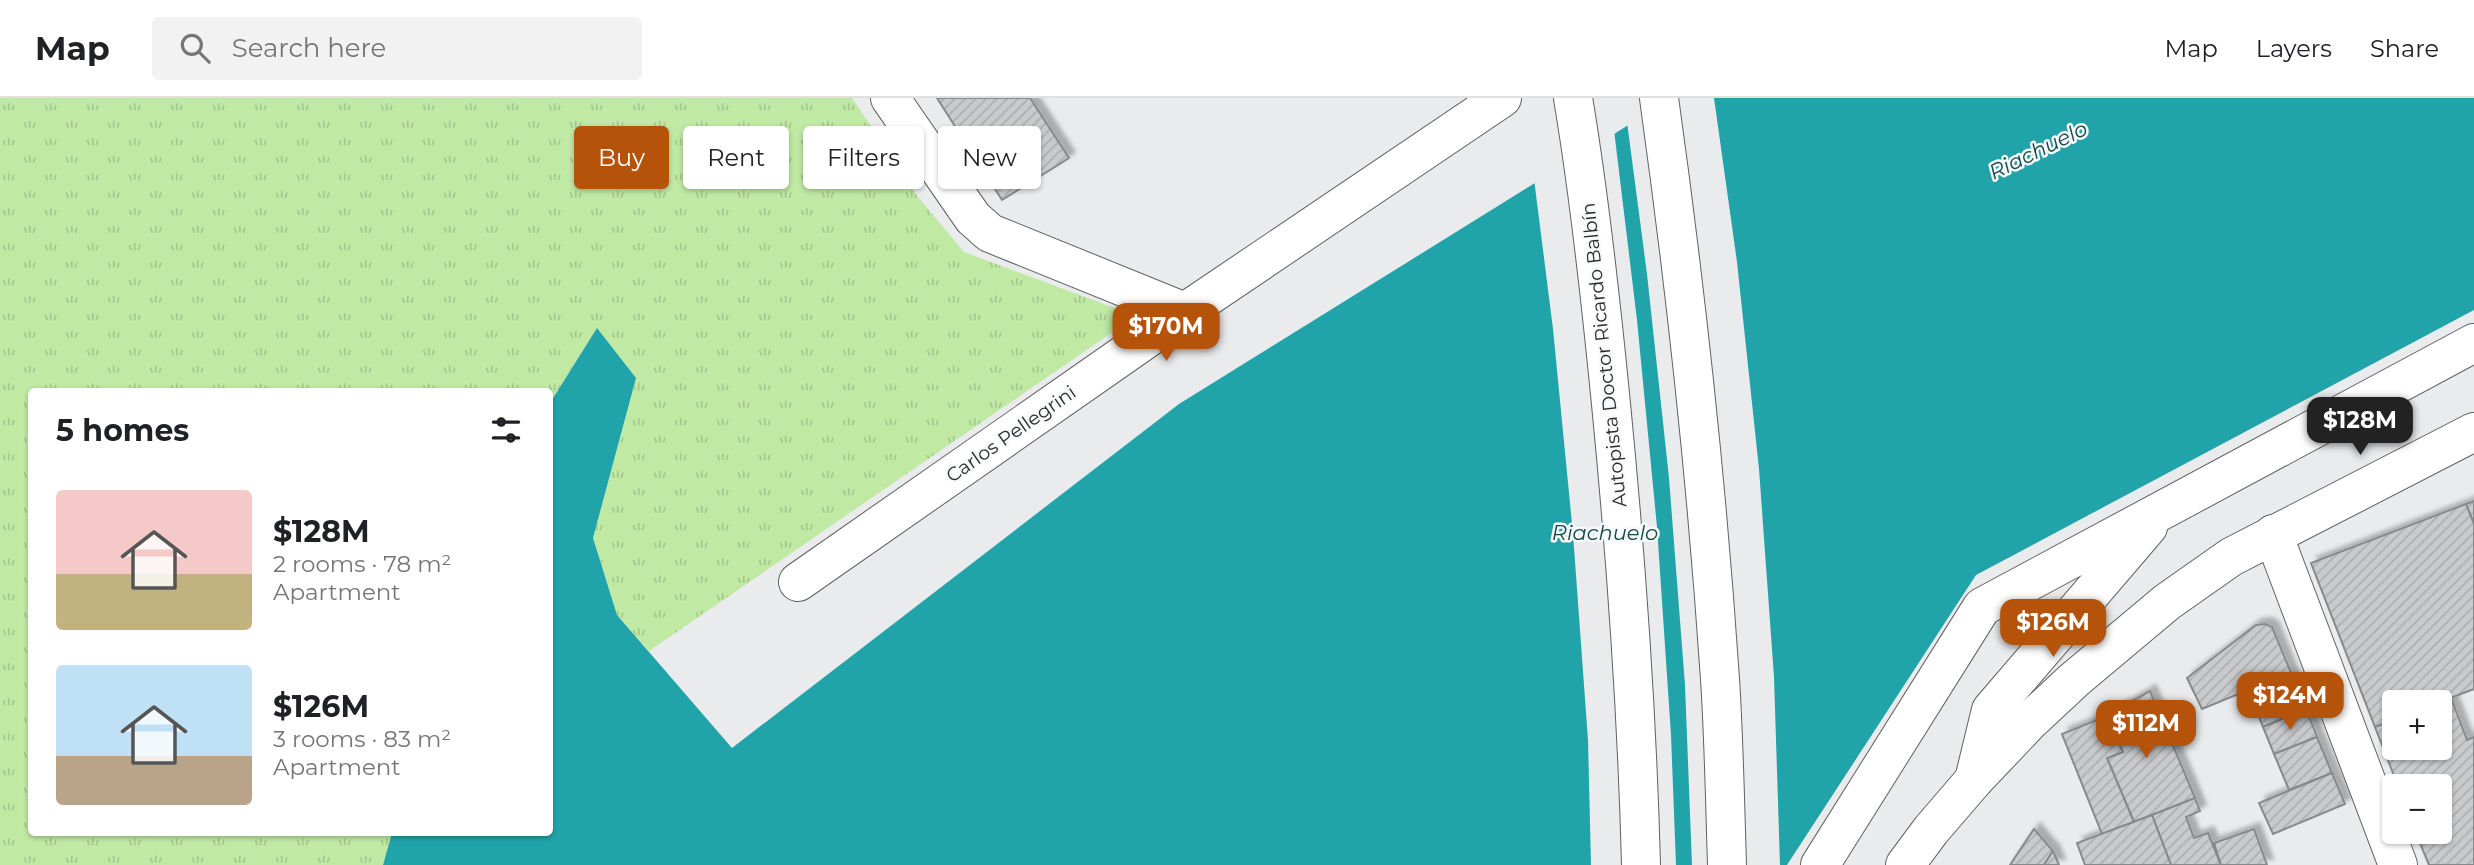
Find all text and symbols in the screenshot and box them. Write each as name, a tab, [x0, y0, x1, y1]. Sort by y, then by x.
search box	[152, 17, 642, 80]
text: Map	[35, 28, 110, 68]
icon: search	[176, 29, 214, 67]
text: Search here	[232, 32, 386, 64]
text: Map	[2164, 34, 2218, 63]
text: Layers	[2256, 34, 2332, 63]
text: Share	[2370, 34, 2439, 63]
water label: Riachuelo	[1985, 115, 2091, 185]
chip: Buy	[574, 126, 669, 189]
chip: Rent	[683, 126, 789, 189]
chip: Filters	[803, 126, 924, 189]
chip: New	[938, 126, 1041, 189]
street label: Autopista Doctor Ricardo Balbín	[1577, 202, 1631, 508]
pin: $170M	[1117, 303, 1215, 363]
text: $170M	[1129, 312, 1203, 340]
street label: Carlos Pellegrini	[942, 381, 1080, 487]
pin: $128M	[2311, 398, 2409, 457]
text: $128M	[2323, 406, 2397, 434]
icon: filters	[487, 411, 525, 449]
text: 5 homes	[56, 412, 189, 449]
text: $128M	[273, 513, 370, 550]
icon: home	[112, 518, 196, 602]
water label: Riachuelo	[1552, 520, 1658, 545]
text: 2 rooms · 78 m²	[273, 550, 451, 578]
text: Apartment	[273, 578, 401, 606]
pin: $126M	[2004, 600, 2102, 659]
text: $126M	[2016, 608, 2090, 636]
pin: $124M	[2241, 672, 2339, 732]
text: $124M	[2253, 681, 2327, 709]
text: $126M	[273, 688, 369, 725]
map controls	[2382, 690, 2452, 844]
button: +	[2382, 690, 2452, 760]
icon: home	[112, 693, 196, 777]
pin: $112M	[2097, 700, 2195, 760]
text: $112M	[2112, 709, 2180, 737]
text: 3 rooms · 83 m²	[273, 725, 451, 753]
text: Apartment	[273, 753, 401, 781]
button: −	[2382, 774, 2452, 844]

